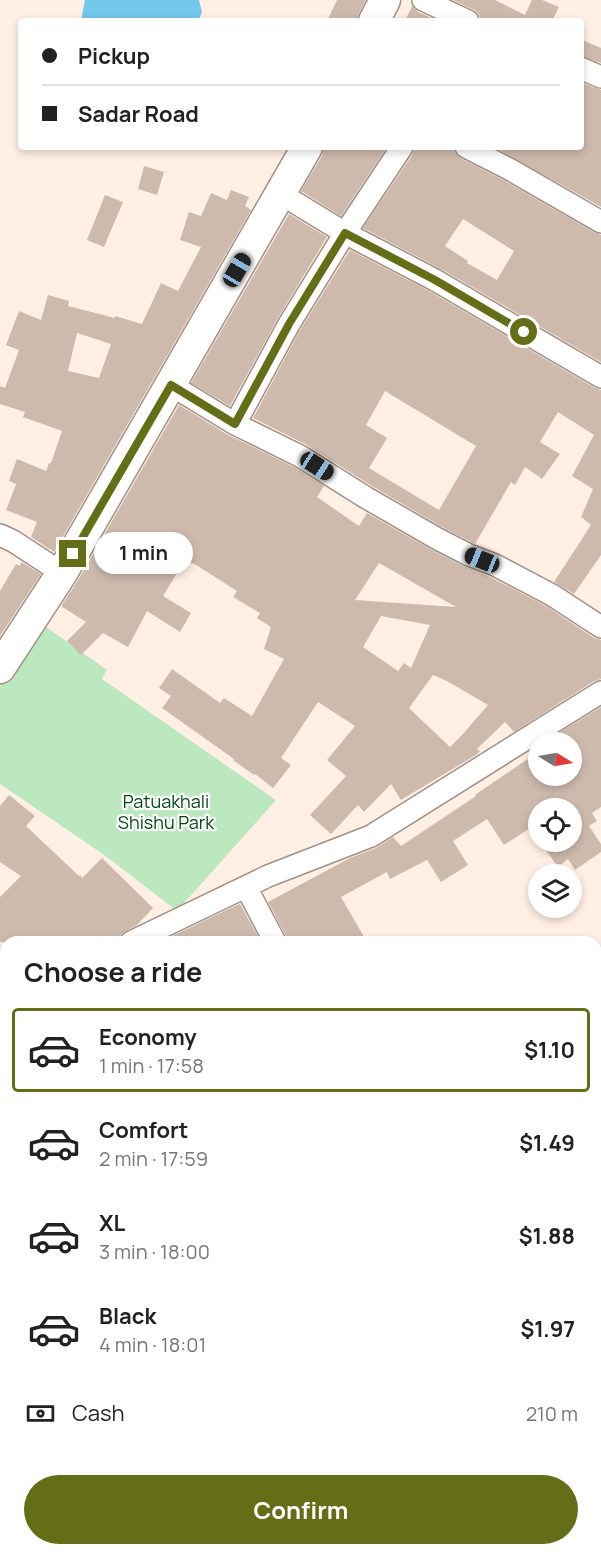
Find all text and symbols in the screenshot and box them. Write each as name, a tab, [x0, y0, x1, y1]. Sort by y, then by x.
text: Pickup	[78, 41, 150, 71]
text: Sadar Road	[78, 99, 199, 129]
car	[220, 250, 254, 290]
route start	[510, 318, 537, 345]
car	[297, 449, 337, 483]
callout: 1 min	[94, 533, 193, 575]
text: 1 min	[119, 539, 168, 566]
route end	[59, 540, 86, 567]
car	[462, 545, 502, 575]
north arrow	[528, 732, 582, 786]
map controls	[528, 732, 582, 918]
park label: Patuakhali Shishu Park	[118, 789, 215, 834]
button: locate	[528, 798, 582, 852]
button: layers	[528, 864, 582, 918]
text: Choose a ride	[24, 953, 202, 990]
text: Economy	[99, 1022, 197, 1052]
icon: car	[27, 1023, 81, 1077]
text: $1.10	[524, 1035, 575, 1065]
text: 1 min · 17:58	[99, 1052, 204, 1079]
text: Comfort	[99, 1115, 188, 1145]
icon: car	[27, 1116, 81, 1170]
text: $1.49	[519, 1128, 575, 1158]
text: 2 min · 17:59	[99, 1145, 208, 1172]
text: XL	[99, 1208, 125, 1238]
icon: car	[27, 1209, 81, 1263]
text: $1.88	[519, 1221, 575, 1251]
text: 3 min · 18:00	[99, 1238, 210, 1265]
text: Black	[99, 1301, 156, 1331]
icon: car	[27, 1302, 81, 1356]
text: $1.97	[520, 1314, 575, 1344]
text: 4 min · 18:01	[99, 1331, 206, 1358]
icon: cash	[24, 1397, 57, 1430]
text: Cash	[72, 1398, 125, 1428]
text: 210 m	[526, 1400, 578, 1427]
button: Confirm	[24, 1475, 578, 1544]

